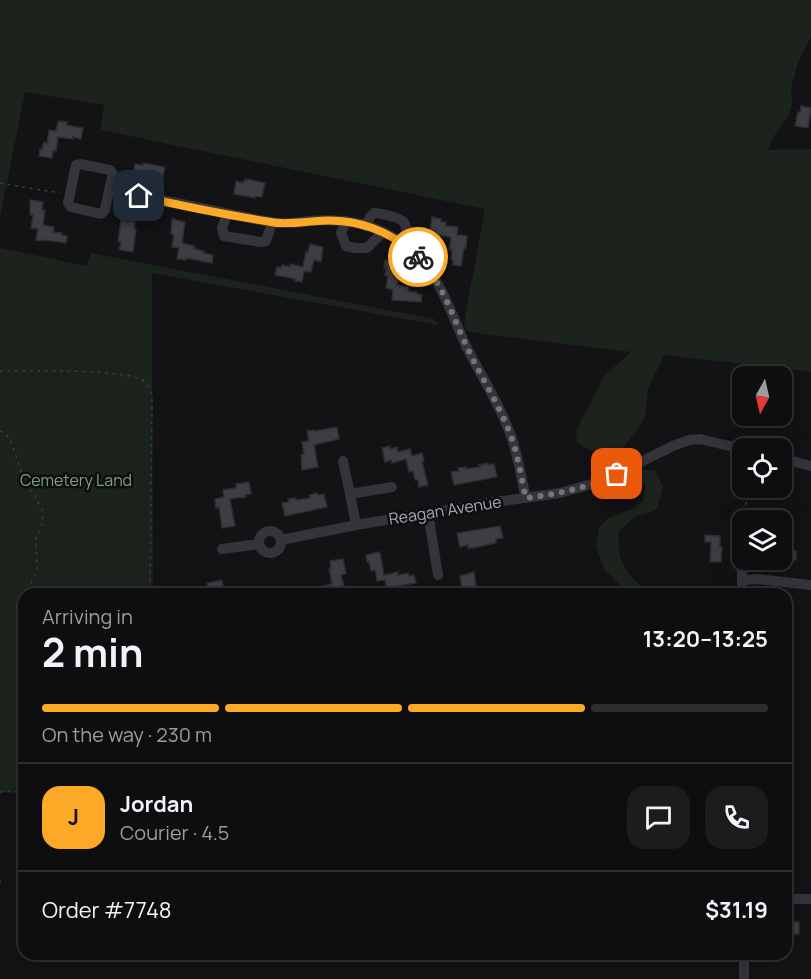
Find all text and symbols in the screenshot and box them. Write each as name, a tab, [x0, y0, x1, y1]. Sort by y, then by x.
pin	[113, 170, 164, 221]
icon: home	[122, 179, 155, 212]
courier	[388, 227, 448, 287]
icon: bike	[402, 241, 435, 274]
north arrow	[732, 366, 792, 426]
map controls	[732, 366, 792, 570]
button: locate	[732, 438, 792, 498]
pin	[591, 448, 642, 499]
icon: bag	[600, 457, 633, 490]
park label: Cemetery Land	[20, 469, 132, 491]
street label: Reagan Avenue	[387, 490, 503, 530]
button: layers	[732, 510, 792, 570]
text: Arriving in	[42, 603, 133, 630]
text: 13:20–13:25	[643, 624, 768, 654]
text: 2 min	[42, 625, 143, 679]
text: On the way · 230 m	[42, 721, 212, 748]
button: chat	[627, 786, 690, 849]
button: phone	[705, 786, 768, 849]
text: Jordan	[120, 789, 193, 819]
text: J	[68, 802, 79, 832]
text: Courier · 4.5	[120, 819, 229, 846]
text: Order #7748	[42, 895, 172, 925]
text: $31.19	[705, 895, 768, 925]

